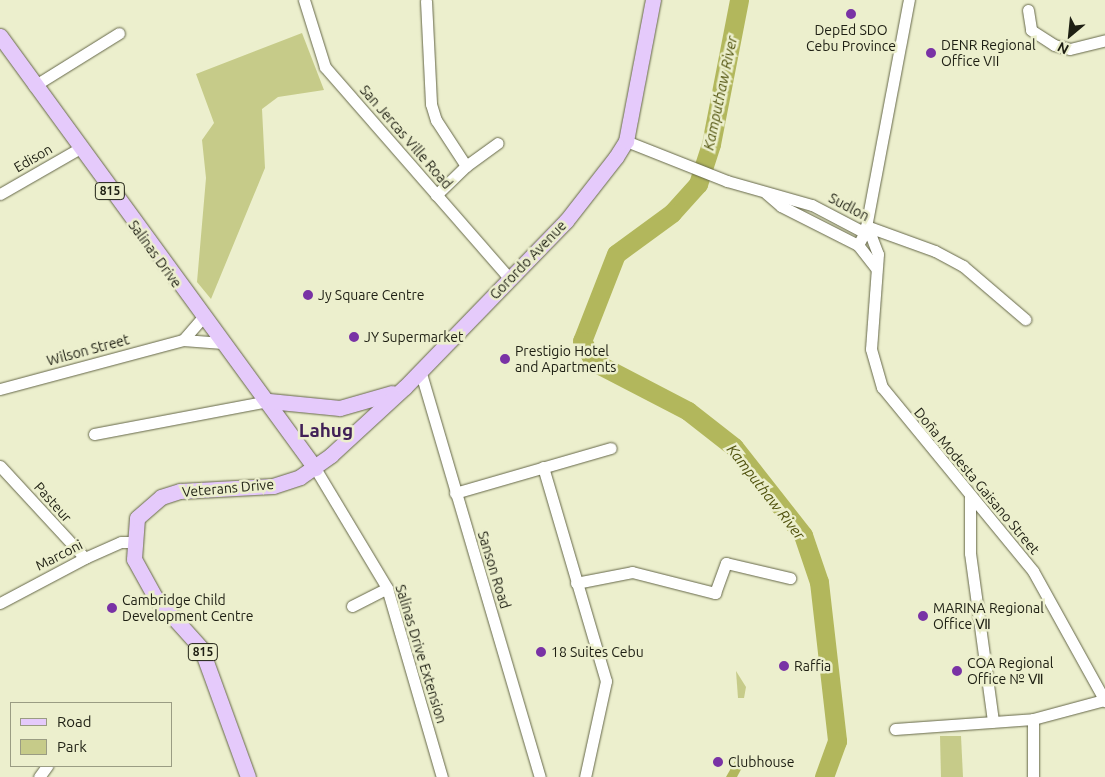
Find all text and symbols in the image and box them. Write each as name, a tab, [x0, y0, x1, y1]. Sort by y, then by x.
marker: DepEd SDO Cebu Province	[845, 8, 857, 20]
north arrow	[1045, 10, 1095, 60]
place label: DepEd SDO Cebu Province	[806, 22, 896, 54]
water label: Kamputhaw River	[699, 34, 741, 152]
place label: DENR Regional Office VII	[941, 37, 1036, 70]
text: N	[1055, 39, 1071, 58]
marker: DENR Regional Office VII	[925, 47, 937, 59]
street label: San Jercas Ville Road	[356, 82, 456, 192]
street label: Edison	[11, 140, 55, 176]
road number: 815	[94, 182, 126, 200]
street label: Sudlon	[826, 189, 872, 225]
street label: Salinas Drive	[125, 217, 185, 291]
street label: Gorordo Avenue	[486, 217, 570, 303]
place label: Jy Square Centre	[318, 287, 425, 303]
marker: Jy Square Centre	[302, 289, 314, 301]
place label: JY Supermarket	[364, 329, 463, 345]
street label: Wilson Street	[45, 331, 131, 369]
marker: JY Supermarket	[348, 331, 360, 343]
place label: Prestigio Hotel and Apartments	[515, 343, 616, 376]
marker: Prestigio Hotel and Apartments	[499, 353, 511, 365]
street label: Doña Modesta Gaisano Street	[911, 404, 1043, 558]
district label: Lahug	[299, 420, 353, 442]
water label: Kamputhaw River	[723, 441, 809, 543]
street label: Veterans Drive	[181, 476, 275, 500]
street label: Pasteur	[31, 479, 75, 525]
street label: Sanson Road	[474, 529, 514, 611]
street label: Marconi	[33, 536, 85, 574]
street label: Salinas Drive Extension	[392, 583, 450, 725]
place label: Cambridge Child Development Centre	[122, 592, 254, 624]
place label: MARINA Regional Office Ⅶ	[933, 600, 1044, 632]
marker: Cambridge Child Development Centre	[106, 602, 118, 614]
marker: MARINA Regional Office Ⅶ	[917, 610, 929, 622]
road number: 815	[187, 642, 219, 662]
place label: 18 Suites Cebu	[551, 644, 644, 660]
marker: 18 Suites Cebu	[535, 646, 547, 658]
place label: COA Regional Office № Ⅶ	[967, 655, 1053, 688]
place label: Raffia	[794, 658, 831, 674]
marker: Raffia	[778, 660, 790, 672]
marker: COA Regional Office № Ⅶ	[951, 665, 963, 677]
legend	[10, 702, 172, 767]
text: Road	[57, 713, 92, 730]
text: Park	[57, 738, 87, 755]
place label: Clubhouse	[728, 754, 794, 770]
marker: Clubhouse	[712, 756, 724, 768]

